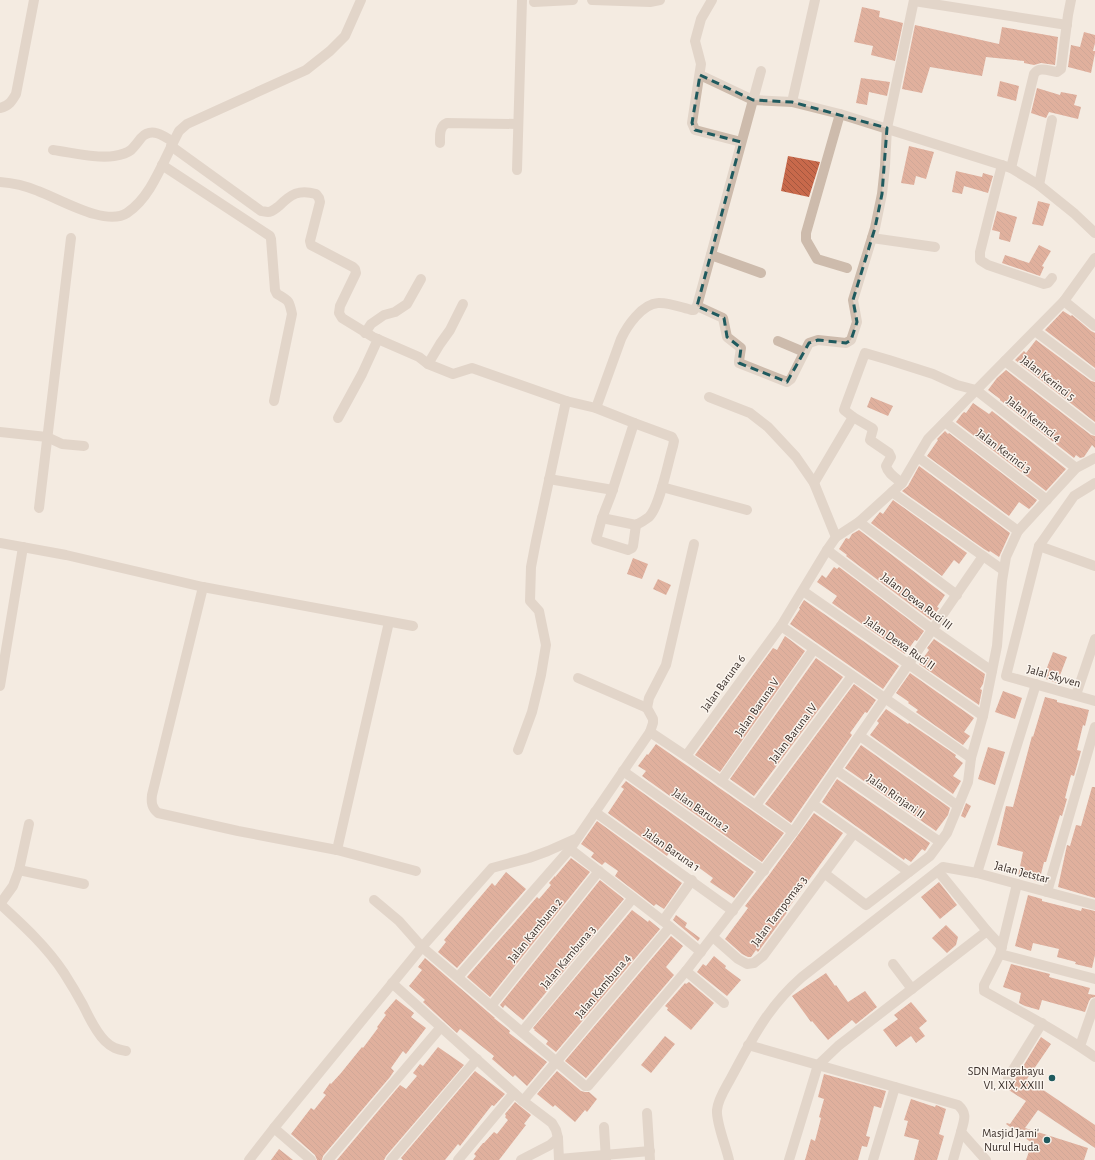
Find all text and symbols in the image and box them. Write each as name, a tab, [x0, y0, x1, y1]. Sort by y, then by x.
street label: Jalan Kerinci 5	[1019, 353, 1077, 403]
street label: Jalan Kerinci 4	[1004, 394, 1064, 444]
street label: Jalan Kerinci 3	[975, 427, 1034, 475]
street label: Jalan Dewa Ruci III	[879, 570, 955, 632]
street label: Jalan Dewa Ruci II	[863, 614, 937, 672]
street label: Jalan Baruna 6	[699, 652, 748, 714]
street label: Jalal Skyven	[1026, 663, 1082, 690]
street label: Jalan Baruna V	[733, 676, 781, 738]
street label: Jalan Baruna IV	[767, 701, 819, 765]
street label: Jalan Rinjani II	[864, 772, 927, 821]
street label: Jalan Baruna 2	[670, 786, 732, 834]
street label: Jalan Baruna 1	[642, 826, 702, 874]
street label: Jalan Jetstar	[993, 859, 1051, 885]
street label: Jalan Tampomas 3	[749, 874, 809, 948]
street label: Jalan Kambuna 2	[506, 895, 565, 964]
street label: Jalan Kambuna 3	[538, 923, 598, 991]
street label: Jalan Kambuna 4	[573, 952, 633, 1020]
place label: SDN Margahayu VI, XIX, XXIII	[968, 1065, 1044, 1091]
marker: SDN Margahayu VI, XIX, XXIII	[1047, 1073, 1057, 1083]
place label: Masjid Jami' Nurul Huda	[982, 1127, 1039, 1153]
marker: Masjid Jami' Nurul Huda	[1042, 1135, 1052, 1145]

